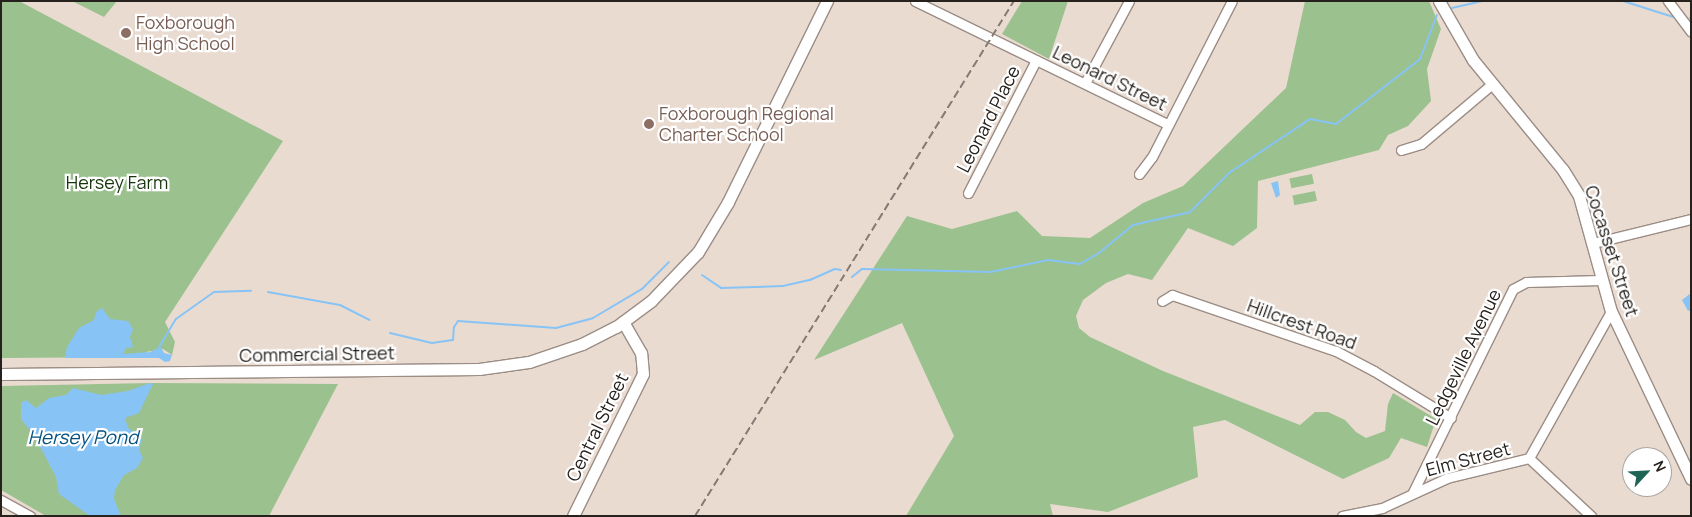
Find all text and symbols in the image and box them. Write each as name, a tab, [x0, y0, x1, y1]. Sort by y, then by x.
place label: Foxborough High School	[136, 12, 235, 54]
marker: Foxborough High School	[120, 27, 132, 39]
street label: Leonard Street	[1049, 41, 1171, 115]
street label: Leonard Place	[952, 62, 1024, 176]
place label: Foxborough Regional Charter School	[659, 103, 834, 146]
marker: Foxborough Regional Charter School	[643, 118, 655, 130]
park label: Hersey Farm	[66, 171, 168, 193]
street label: Cocasset Street	[1581, 183, 1643, 319]
street label: Ledgeville Avenue	[1421, 285, 1505, 429]
street label: Hillcrest Road	[1244, 294, 1360, 354]
street label: Commercial Street	[239, 342, 395, 366]
street label: Central Street	[561, 369, 633, 485]
water label: Hersey Pond	[28, 427, 138, 449]
street label: Elm Street	[1424, 437, 1512, 481]
north arrow	[1622, 447, 1672, 497]
text: N	[1649, 457, 1671, 474]

